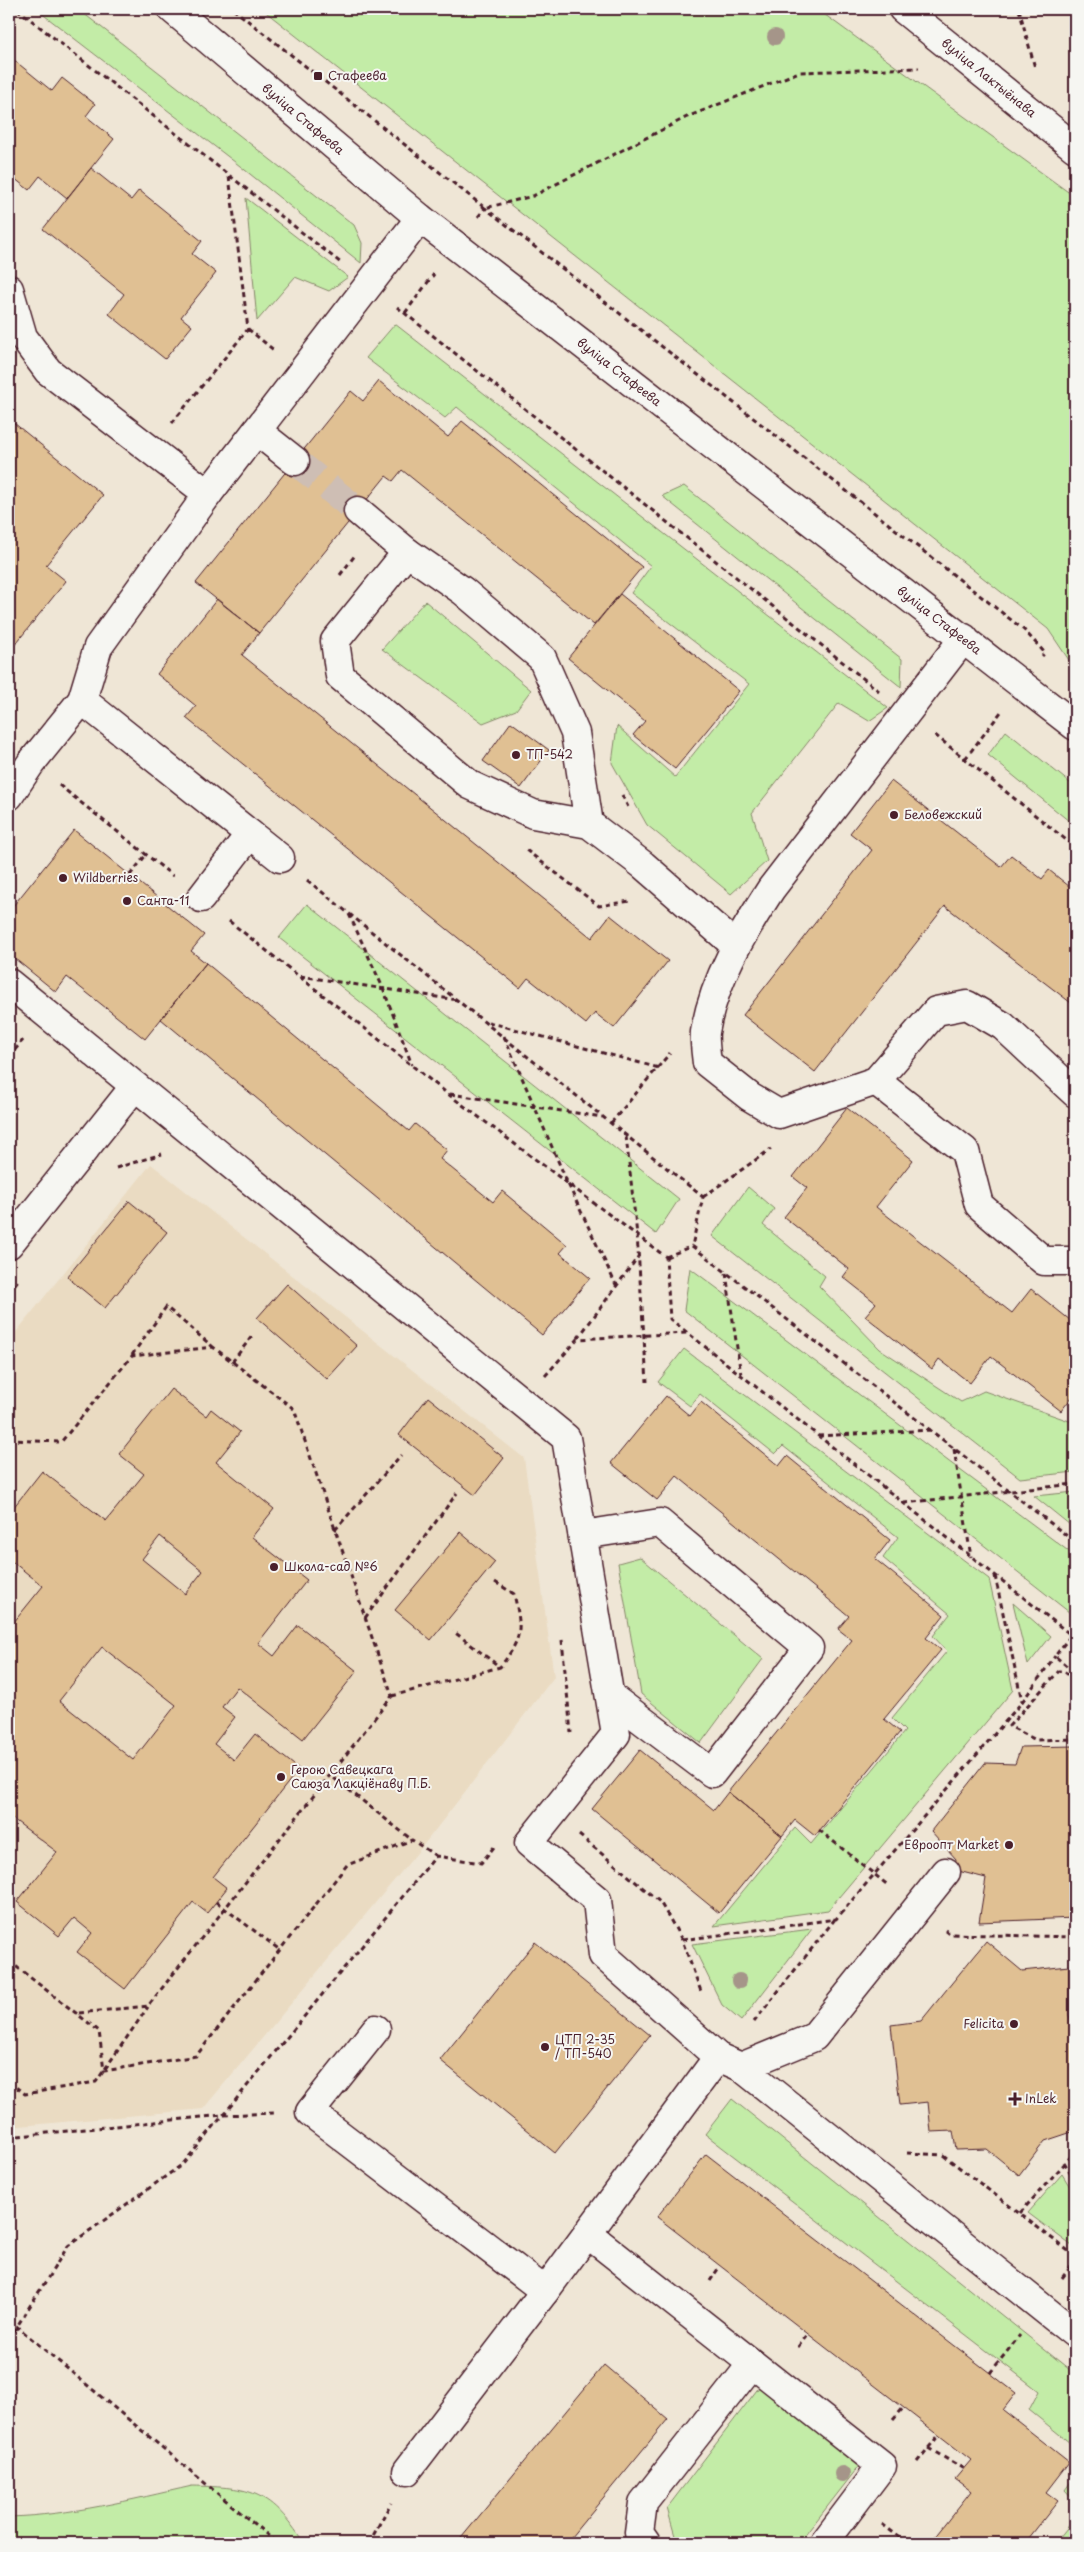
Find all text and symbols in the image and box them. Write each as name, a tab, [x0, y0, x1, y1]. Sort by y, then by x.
street label: вуліца Лактыёнава	[938, 33, 1041, 122]
place label: Стафеева	[328, 66, 387, 84]
marker: Стафеева	[312, 70, 324, 82]
street label: вуліца Стафеева	[258, 79, 349, 159]
street label: вуліца Стафеева	[573, 333, 666, 410]
street label: вуліца Стафеева	[894, 581, 986, 658]
place label: ТП-542	[526, 745, 573, 763]
marker: ТП-542	[510, 749, 522, 761]
place label: Беловежский	[904, 805, 982, 823]
marker: Беловежский	[888, 809, 900, 821]
place label: Wildberries	[73, 868, 139, 886]
marker: Wildberries	[57, 872, 69, 884]
place label: Санта-11	[137, 891, 189, 909]
marker: Санта-11	[121, 895, 133, 907]
place label: Школа-сад №6	[284, 1557, 378, 1575]
marker: Школа-сад №6	[268, 1561, 280, 1573]
place label: Герою Савецкага Саюза Лакціёнаву П.Б.	[291, 1760, 431, 1792]
marker: Герою Савецкага Саюза Лакціёнаву П.Б.	[275, 1771, 287, 1783]
place label: Евроопт Market	[904, 1835, 999, 1853]
marker: Евроопт Market	[1003, 1839, 1015, 1851]
place label: Felicita	[963, 2014, 1004, 2032]
marker: Felicita	[1008, 2018, 1020, 2030]
place label: ЦТП 2-35 / ТП-540	[555, 2030, 615, 2062]
marker: ЦТП 2-35 / ТП-540	[539, 2041, 551, 2053]
place label: InLek	[1025, 2089, 1057, 2107]
marker: InLek	[1009, 2093, 1021, 2105]

